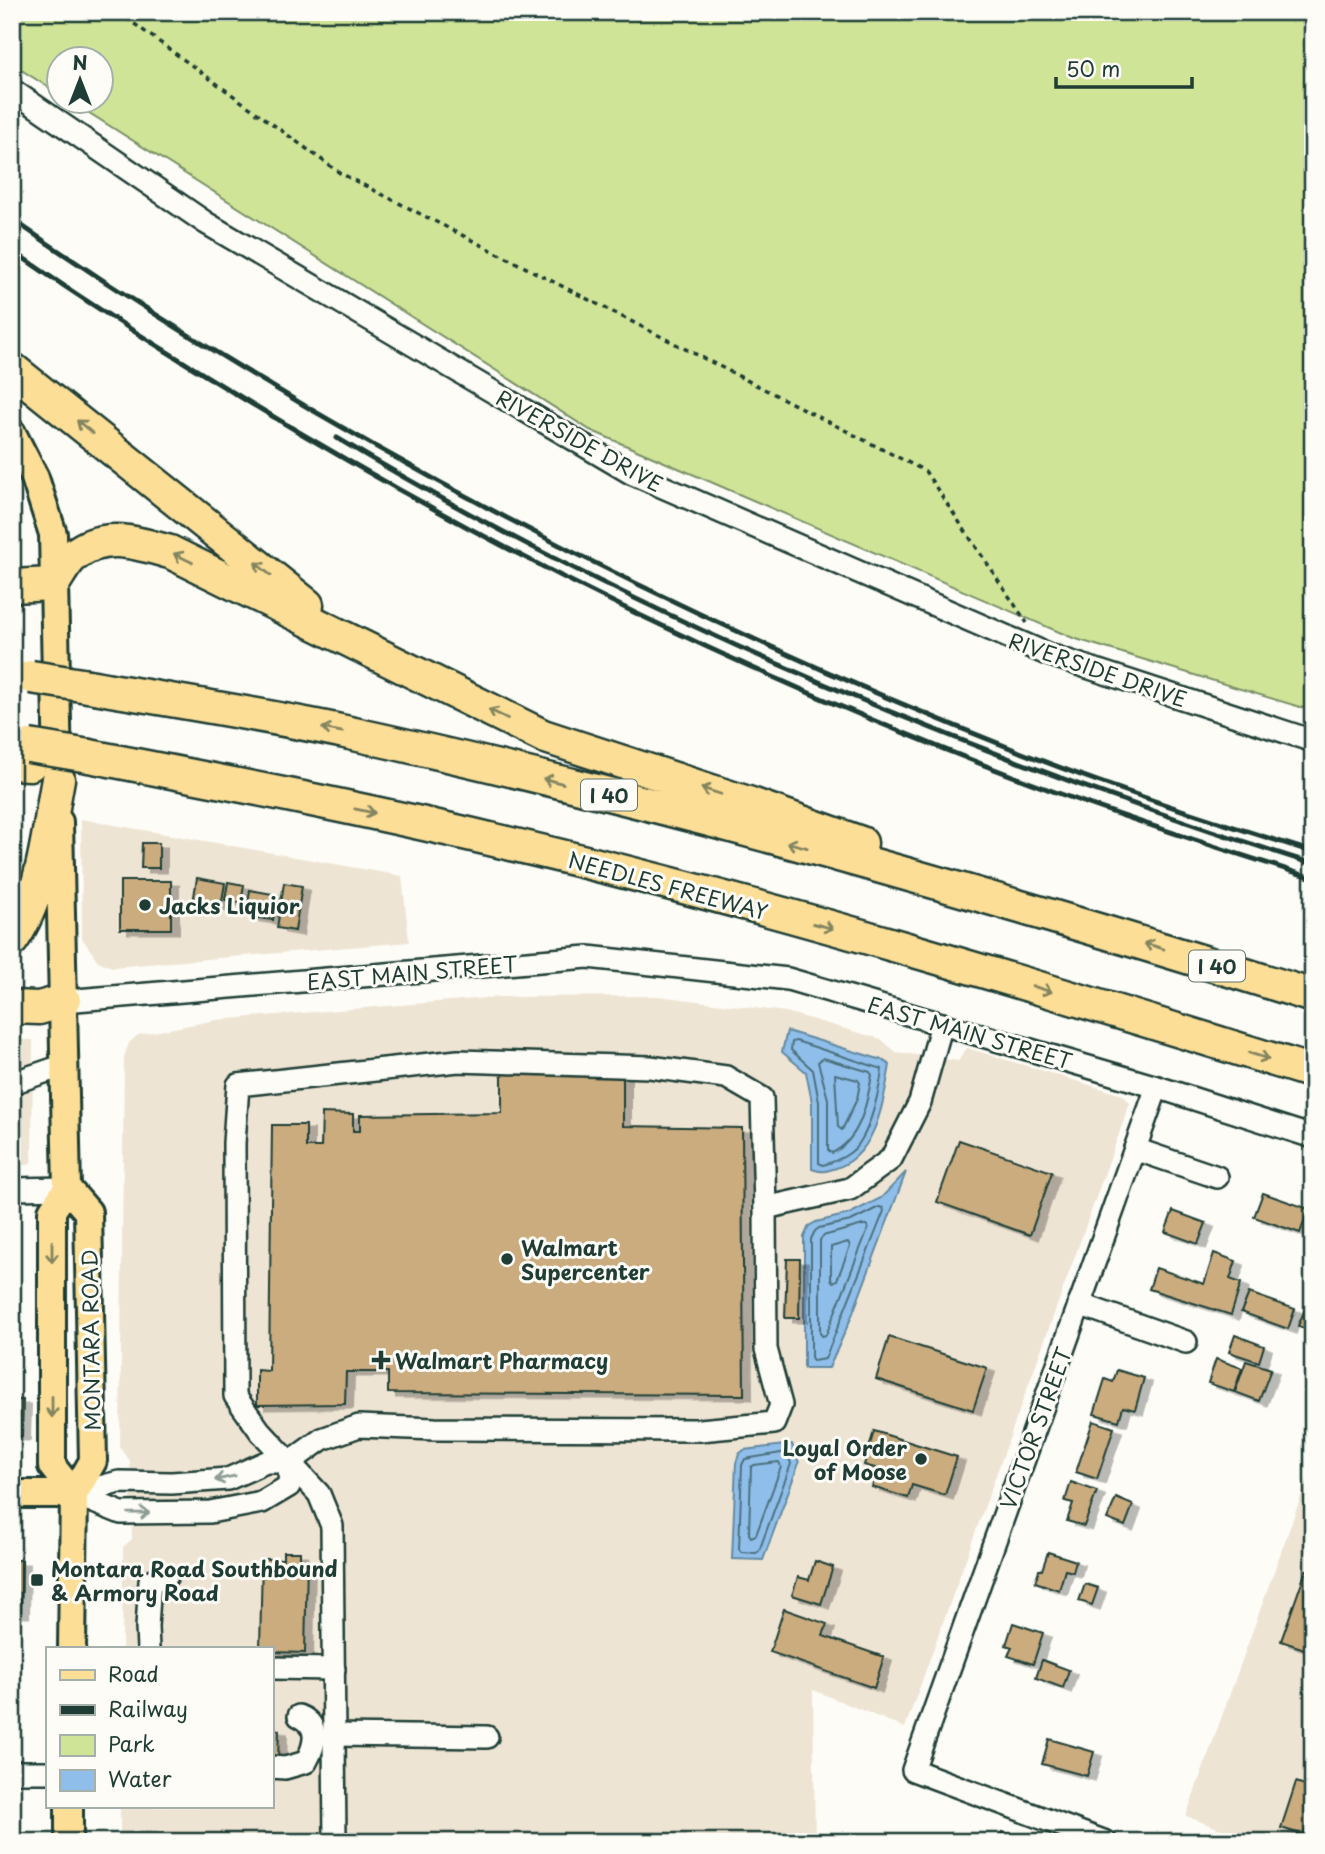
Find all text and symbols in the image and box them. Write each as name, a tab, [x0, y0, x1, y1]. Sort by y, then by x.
north arrow	[46, 46, 116, 116]
scale bar	[1056, 46, 1192, 90]
text: N	[72, 48, 88, 76]
text: 50 m	[1066, 52, 1120, 84]
street label: RIVERSIDE DRIVE	[491, 381, 669, 499]
one-way arrow	[77, 419, 95, 435]
one-way arrow	[173, 551, 194, 565]
one-way arrow	[254, 562, 272, 577]
street label: RIVERSIDE DRIVE	[1005, 624, 1191, 714]
one-way arrow	[488, 706, 509, 720]
one-way arrow	[321, 722, 344, 736]
one-way arrow	[543, 774, 565, 787]
road number: I 40	[581, 780, 637, 810]
one-way arrow	[701, 784, 723, 796]
one-way arrow	[353, 805, 376, 819]
one-way arrow	[786, 838, 809, 851]
street label: NEEDLES FREEWAY	[565, 843, 772, 927]
place label: Jacks Liquior	[159, 889, 300, 921]
marker: Jacks Liquior	[137, 897, 153, 913]
one-way arrow	[811, 920, 834, 933]
one-way arrow	[1143, 939, 1165, 952]
street label: EAST MAIN STREET	[305, 947, 519, 997]
road number: I 40	[1189, 950, 1245, 982]
one-way arrow	[1031, 984, 1053, 997]
street label: EAST MAIN STREET	[864, 988, 1076, 1077]
one-way arrow	[1248, 1050, 1270, 1063]
place label: Walmart Supercenter	[521, 1231, 650, 1287]
one-way arrow	[45, 1240, 59, 1263]
street label: MONTARA ROAD	[72, 1249, 108, 1431]
marker: Walmart Supercenter	[499, 1251, 515, 1267]
street label: VICTOR STREET	[991, 1342, 1079, 1513]
place label: Walmart Pharmacy	[395, 1344, 608, 1376]
marker: Walmart Pharmacy	[373, 1352, 389, 1368]
one-way arrow	[45, 1395, 59, 1418]
place label: Loyal Order of Moose	[782, 1431, 907, 1487]
marker: Loyal Order of Moose	[913, 1451, 929, 1467]
one-way arrow	[214, 1472, 236, 1485]
one-way arrow	[127, 1506, 150, 1520]
place label: Montara Road Southbound & Armory Road	[51, 1552, 337, 1608]
marker: Montara Road Southbound & Armory Road	[29, 1572, 45, 1588]
legend	[46, 1647, 273, 1808]
text: Road	[108, 1657, 159, 1689]
text: Railway	[108, 1692, 188, 1724]
text: Park	[108, 1727, 155, 1759]
text: Water	[108, 1762, 172, 1794]

